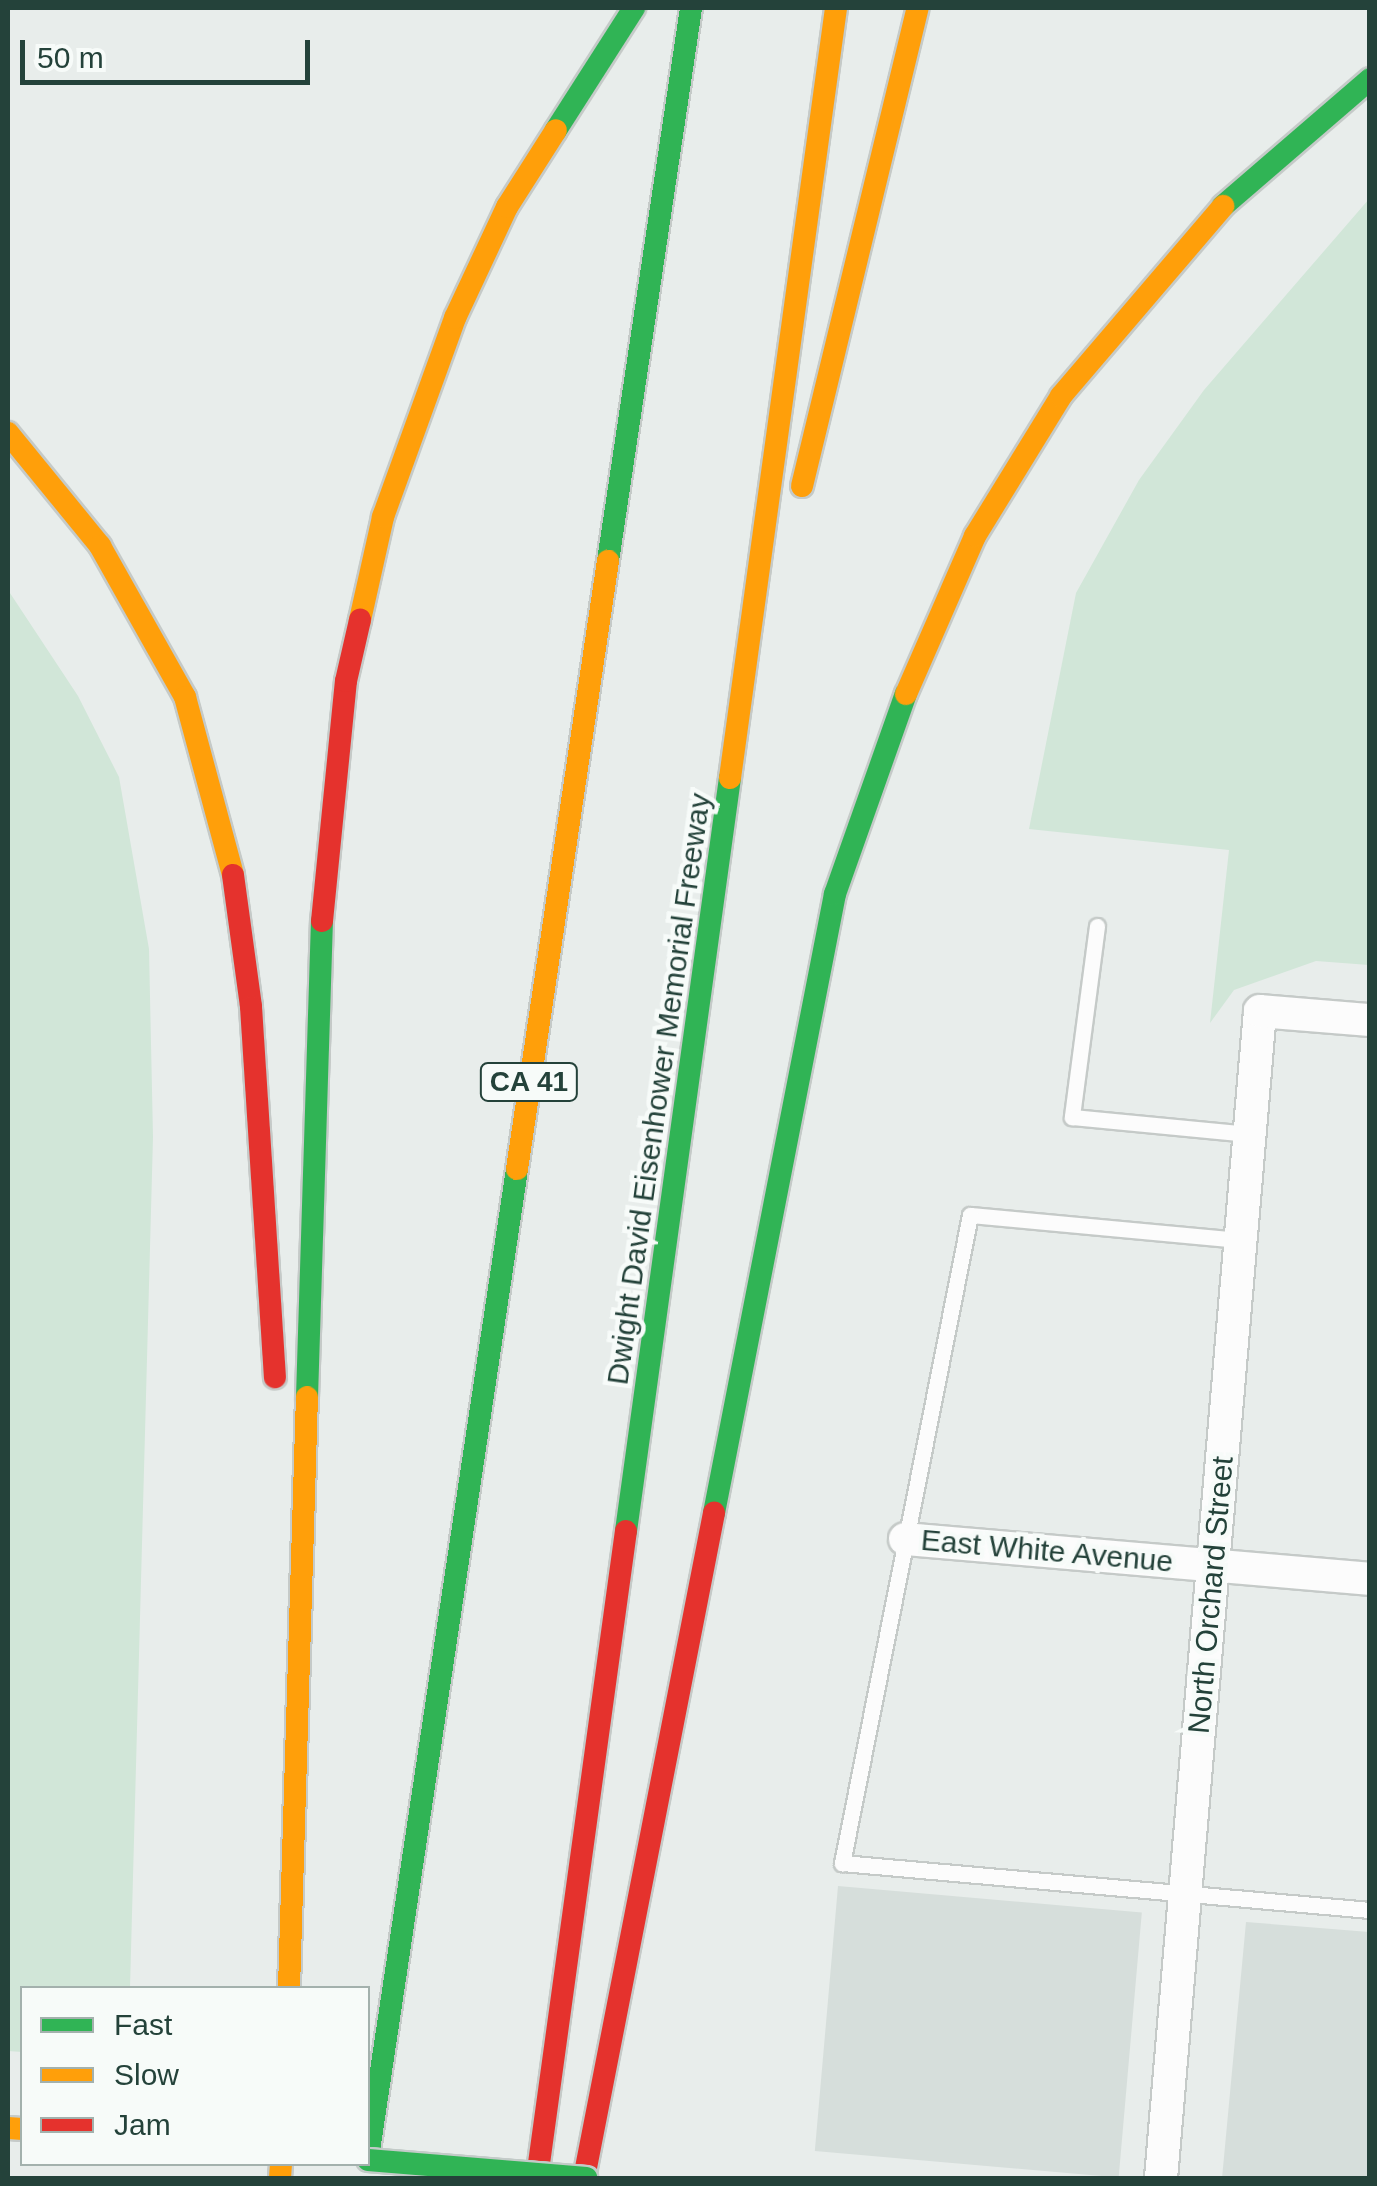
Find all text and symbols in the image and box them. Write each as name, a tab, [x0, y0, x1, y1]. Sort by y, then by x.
scale bar	[25, 20, 315, 82]
text: 50 m	[37, 41, 104, 74]
street label: Dwight David Eisenhower Memorial Freeway	[600, 791, 718, 1387]
road number: CA 41	[479, 1059, 579, 1105]
street label: North Orchard Street	[1181, 1455, 1241, 1735]
street label: East White Avenue	[919, 1522, 1175, 1580]
legend	[20, 1986, 370, 2166]
text: Fast	[114, 2008, 172, 2041]
text: Slow	[114, 2058, 179, 2091]
text: Jam	[114, 2108, 171, 2141]

